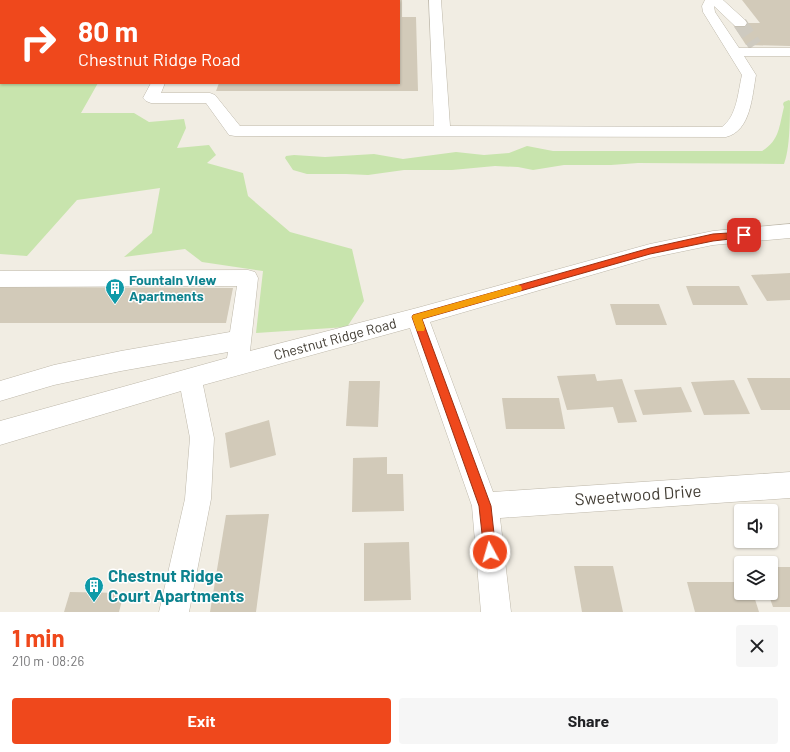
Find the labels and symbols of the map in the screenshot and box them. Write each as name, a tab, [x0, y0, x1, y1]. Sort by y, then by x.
pin	[727, 218, 761, 252]
place label: Fountain View Apartments	[129, 271, 216, 304]
building icon: Fountain View Apartments	[104, 277, 126, 305]
street label: Chestnut Ridge Road	[272, 314, 398, 363]
street label: Sweetwood Drive	[574, 480, 702, 508]
position arrow	[469, 531, 511, 573]
place label: Chestnut Ridge Court Apartments	[108, 565, 245, 605]
building icon: Chestnut Ridge Court Apartments	[83, 575, 105, 603]

